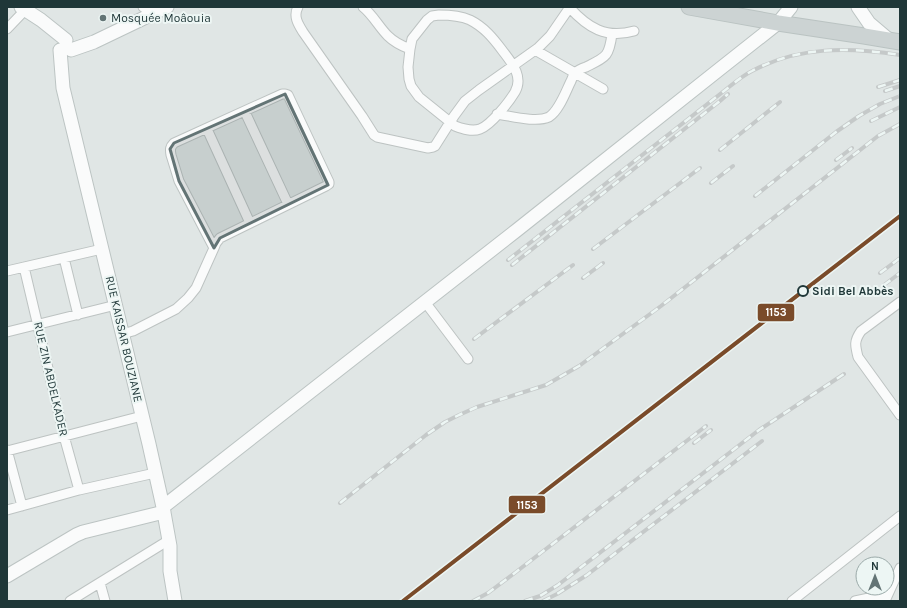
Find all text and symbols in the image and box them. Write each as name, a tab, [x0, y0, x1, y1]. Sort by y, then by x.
place label: Mosquée Moâouia	[111, 11, 211, 25]
marker: Mosquée Moâouia	[98, 13, 108, 23]
street label: RUE KAISSAR BOUZIANE	[103, 274, 145, 404]
place label: Sidi Bel Abbès	[812, 284, 894, 298]
marker: Sidi Bel Abbès	[797, 285, 809, 297]
line badge: 1153	[757, 303, 795, 322]
text: 1153	[765, 306, 787, 319]
street label: RUE ZIN ABDELKADER	[31, 320, 71, 438]
line badge: 1153	[508, 495, 546, 514]
text: 1153	[516, 499, 538, 512]
north arrow	[855, 556, 895, 596]
text: N	[871, 560, 879, 573]

